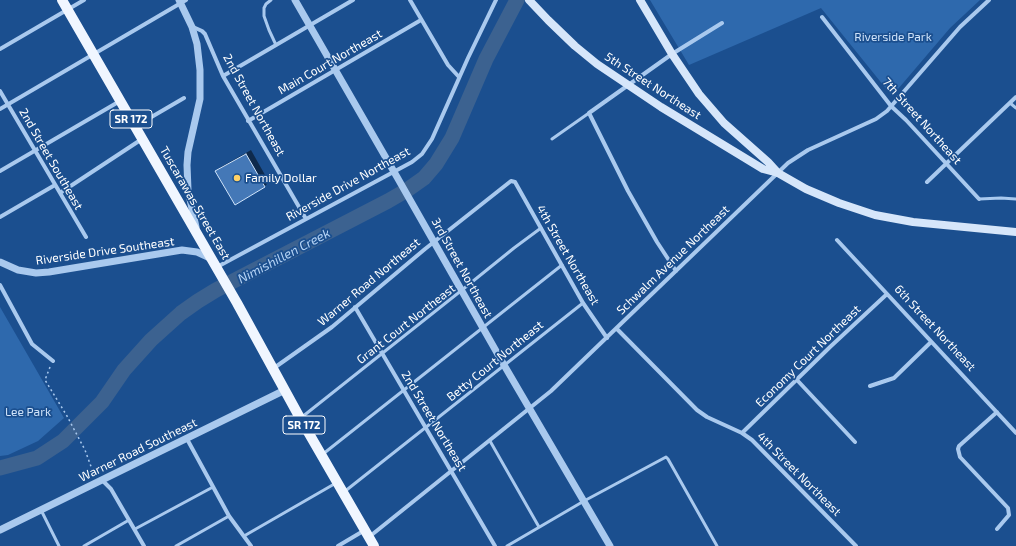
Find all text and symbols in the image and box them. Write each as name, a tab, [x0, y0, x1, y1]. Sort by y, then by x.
street label: Main Court Northeast	[275, 26, 385, 98]
park label: Riverside Park	[854, 30, 932, 44]
street label: 5th Street Northeast	[602, 49, 704, 123]
street label: 2nd Street Northeast	[220, 51, 288, 159]
street label: 7th Street Northeast	[879, 75, 965, 167]
street label: 2nd Street Southeast	[16, 106, 86, 212]
road number: SR 172	[110, 110, 152, 128]
street label: Tuscarawas Street East	[157, 144, 233, 262]
street label: Riverside Drive Northeast	[284, 144, 412, 224]
place label: Family Dollar	[245, 171, 317, 185]
marker: Family Dollar	[232, 173, 242, 183]
street label: 4th Street Northeast	[534, 202, 602, 308]
street label: Schwalm Avenue Northeast	[614, 202, 732, 318]
street label: 3rd Street Northeast	[428, 215, 496, 321]
water label: Nimishillen Creek	[235, 225, 333, 287]
street label: Riverside Drive Southeast	[35, 234, 175, 268]
street label: Warner Road Northeast	[315, 235, 423, 329]
street label: Grant Court Northeast	[354, 281, 458, 367]
street label: 6th Street Northeast	[891, 282, 979, 374]
street label: Economy Court Northeast	[752, 302, 864, 410]
street label: Betty Court Northeast	[444, 318, 546, 404]
street label: 2nd Street Northeast	[398, 368, 470, 474]
park label: Lee Park	[5, 405, 51, 419]
street label: Warner Road Southeast	[77, 415, 199, 485]
road number: SR 172	[283, 416, 325, 434]
street label: 4th Street Northeast	[754, 429, 844, 519]

